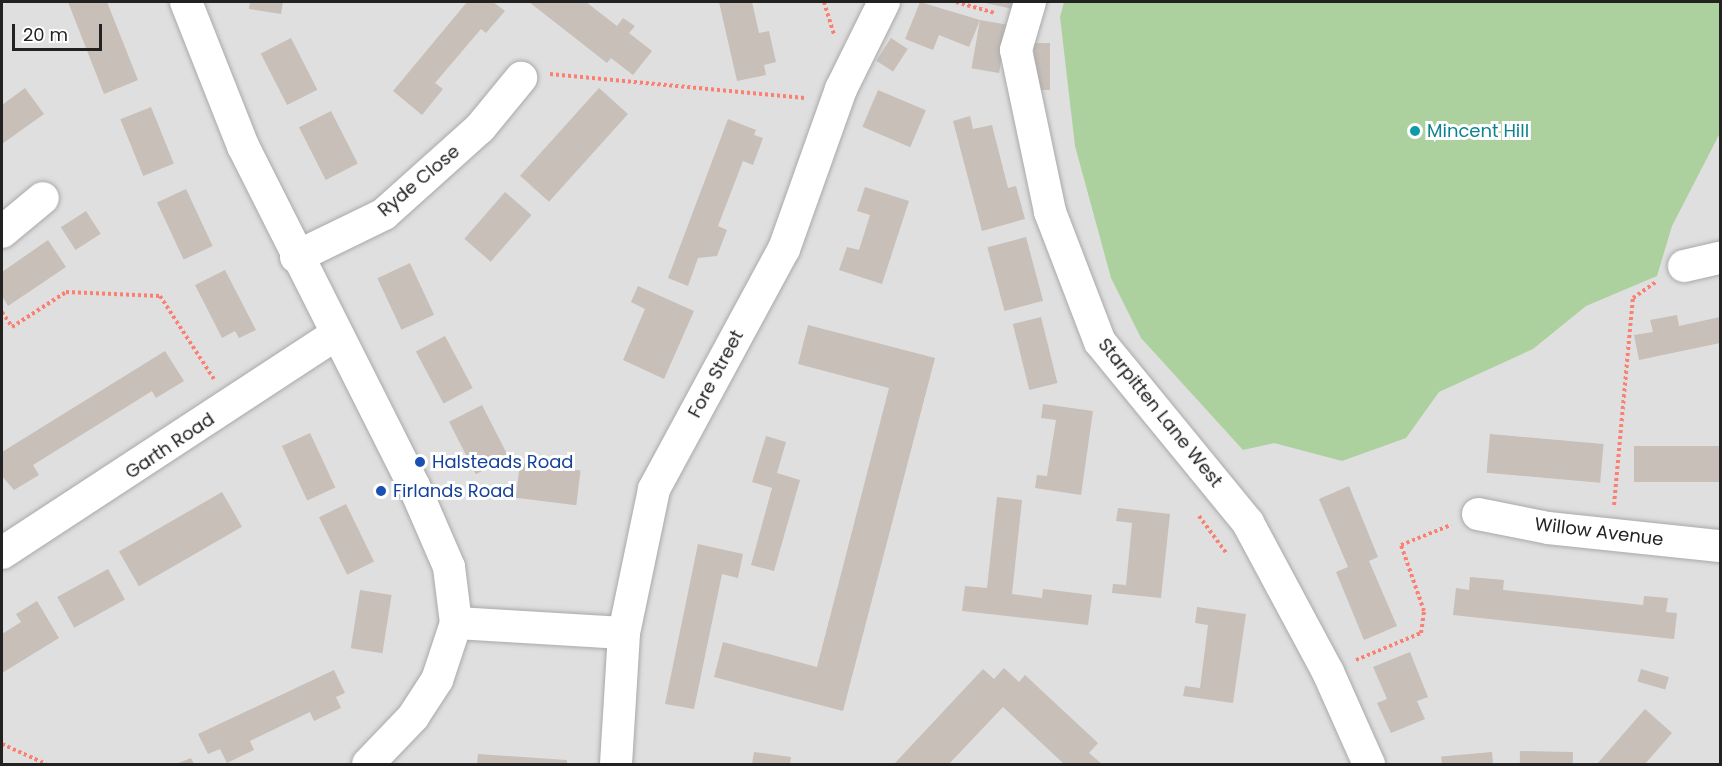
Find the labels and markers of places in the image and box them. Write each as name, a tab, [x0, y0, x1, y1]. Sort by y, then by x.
place label: Mincent Hill	[1427, 120, 1529, 142]
marker: Mincent Hill	[1408, 124, 1422, 138]
place label: Halsteads Road	[432, 451, 573, 473]
marker: Halsteads Road	[413, 455, 427, 469]
place label: Firlands Road	[393, 480, 514, 502]
marker: Firlands Road	[374, 484, 388, 498]

